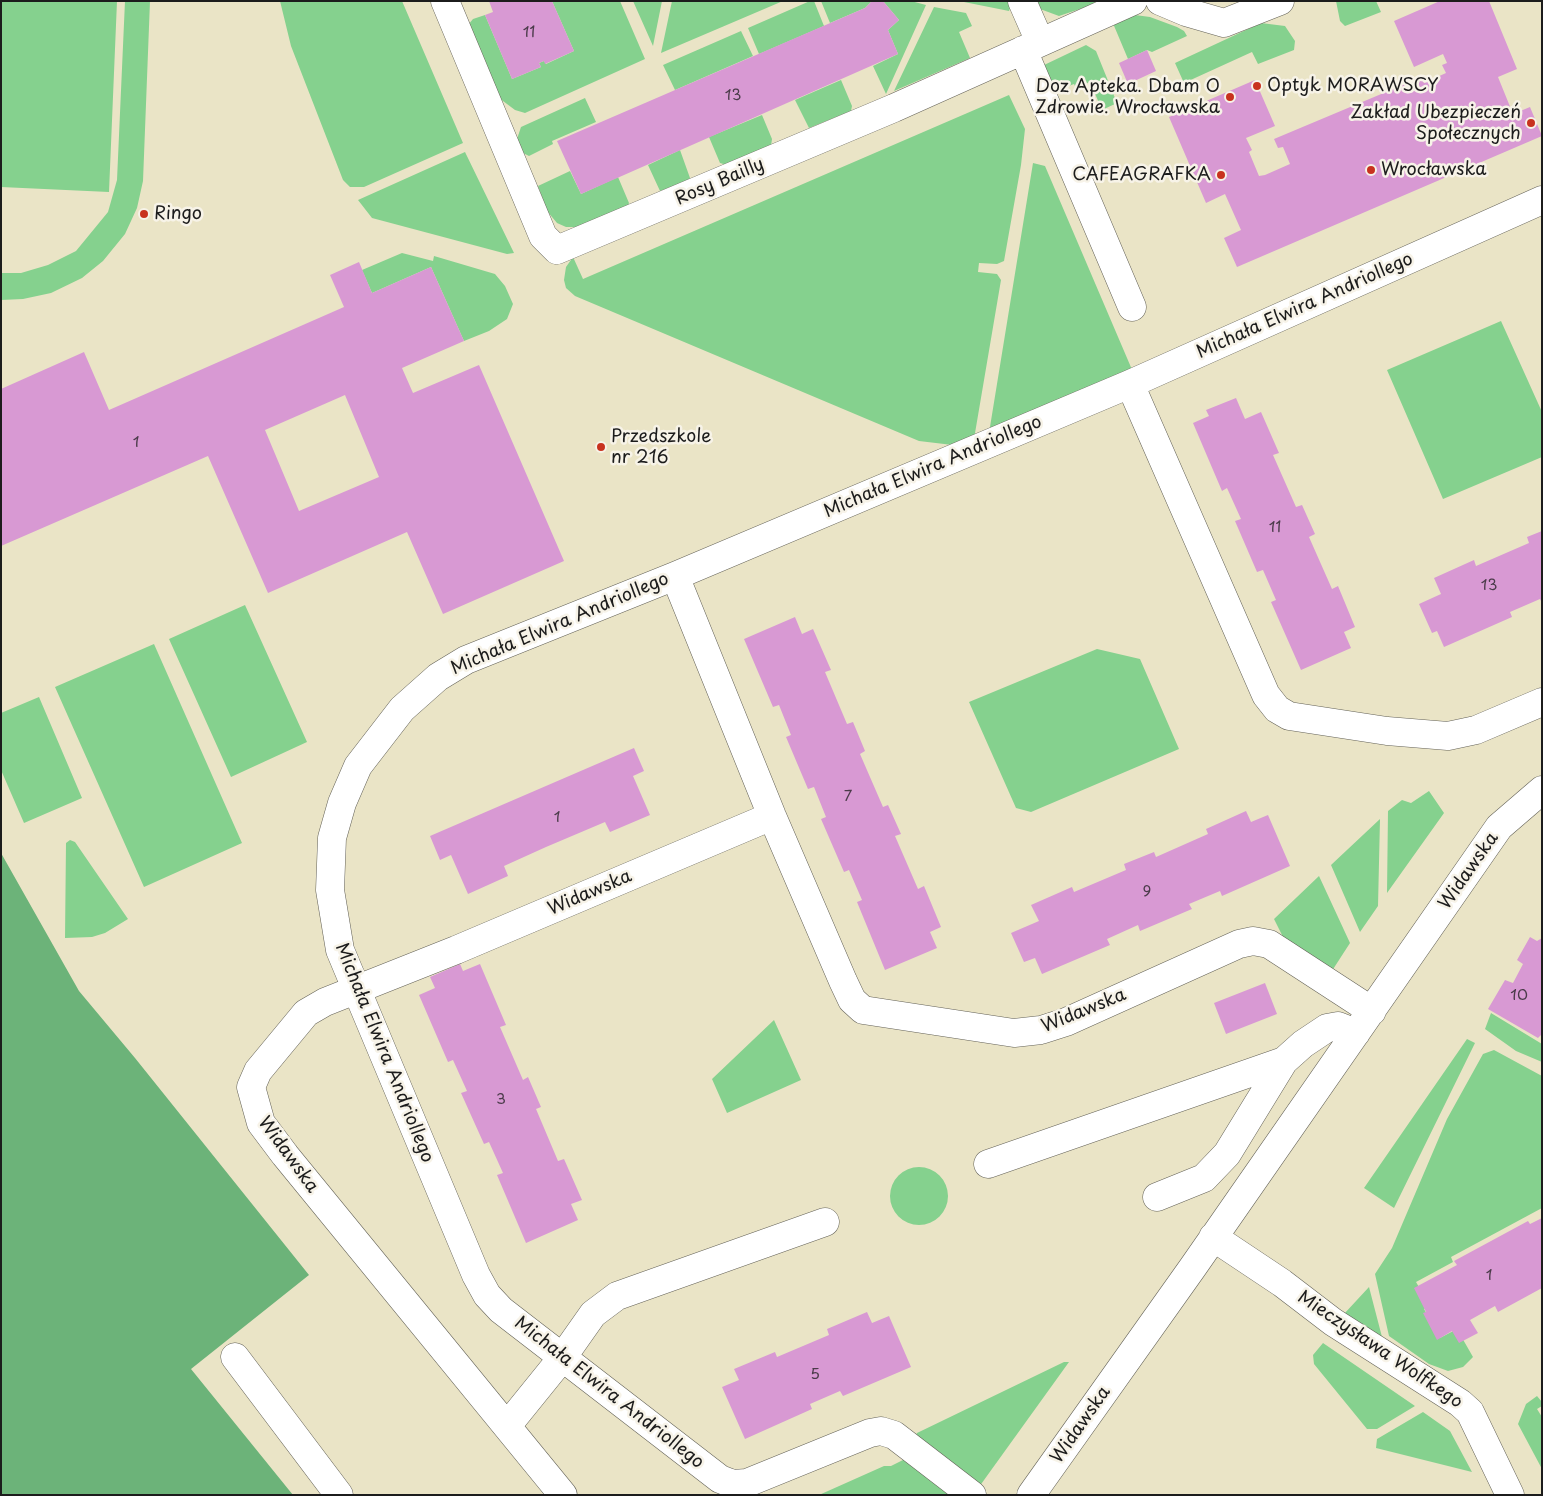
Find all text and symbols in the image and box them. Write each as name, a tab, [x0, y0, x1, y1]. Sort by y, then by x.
house number: 11	[523, 24, 535, 42]
place label: Optyk MORAWSCY	[1267, 75, 1438, 97]
place label: Doz Apteka. Dbam O Zdrowie. Wrocławska	[1035, 76, 1220, 118]
marker: Optyk MORAWSCY	[1251, 80, 1263, 92]
house number: 13	[725, 87, 741, 105]
marker: Doz Apteka. Dbam O Zdrowie. Wrocławska	[1224, 91, 1236, 103]
place label: Zakład Ubezpieczeń Społecznych	[1350, 102, 1521, 144]
marker: Zakład Ubezpieczeń Społecznych	[1525, 117, 1537, 129]
street label: Rosy Bailly	[672, 154, 768, 210]
place label: Wrocławska	[1381, 159, 1486, 181]
place label: CAFEAGRAFKA	[1072, 164, 1211, 186]
marker: Wrocławska	[1365, 164, 1377, 176]
marker: CAFEAGRAFKA	[1215, 169, 1227, 181]
place label: Ringo	[154, 203, 202, 225]
marker: Ringo	[138, 208, 150, 220]
street label: Michała Elwira Andriollego	[1193, 248, 1417, 364]
street label: Michała Elwira Andriollego	[821, 411, 1045, 523]
place label: Przedszkole nr 216	[611, 426, 711, 468]
house number: 1	[133, 434, 139, 452]
marker: Przedszkole nr 216	[595, 441, 607, 453]
house number: 11	[1269, 519, 1281, 537]
street label: Michała Elwira Andriollego	[448, 568, 672, 680]
house number: 13	[1481, 577, 1497, 595]
house number: 7	[844, 788, 852, 806]
house number: 1	[554, 809, 560, 827]
street label: Widawska	[1435, 828, 1503, 914]
street label: Widawska	[545, 866, 635, 920]
house number: 9	[1143, 883, 1151, 901]
street label: Michała Elwira Andriollego	[330, 940, 438, 1166]
street label: Widawska	[1039, 984, 1129, 1038]
house number: 10	[1510, 987, 1528, 1005]
house number: 3	[496, 1091, 506, 1109]
street label: Widawska	[253, 1113, 323, 1197]
house number: 1	[1486, 1267, 1492, 1285]
street label: Mieczysława Wolfkego	[1293, 1287, 1467, 1413]
street label: Michała Elwira Andriollego	[510, 1312, 708, 1474]
house number: 5	[810, 1366, 820, 1384]
street label: Widawska	[1047, 1382, 1115, 1468]

